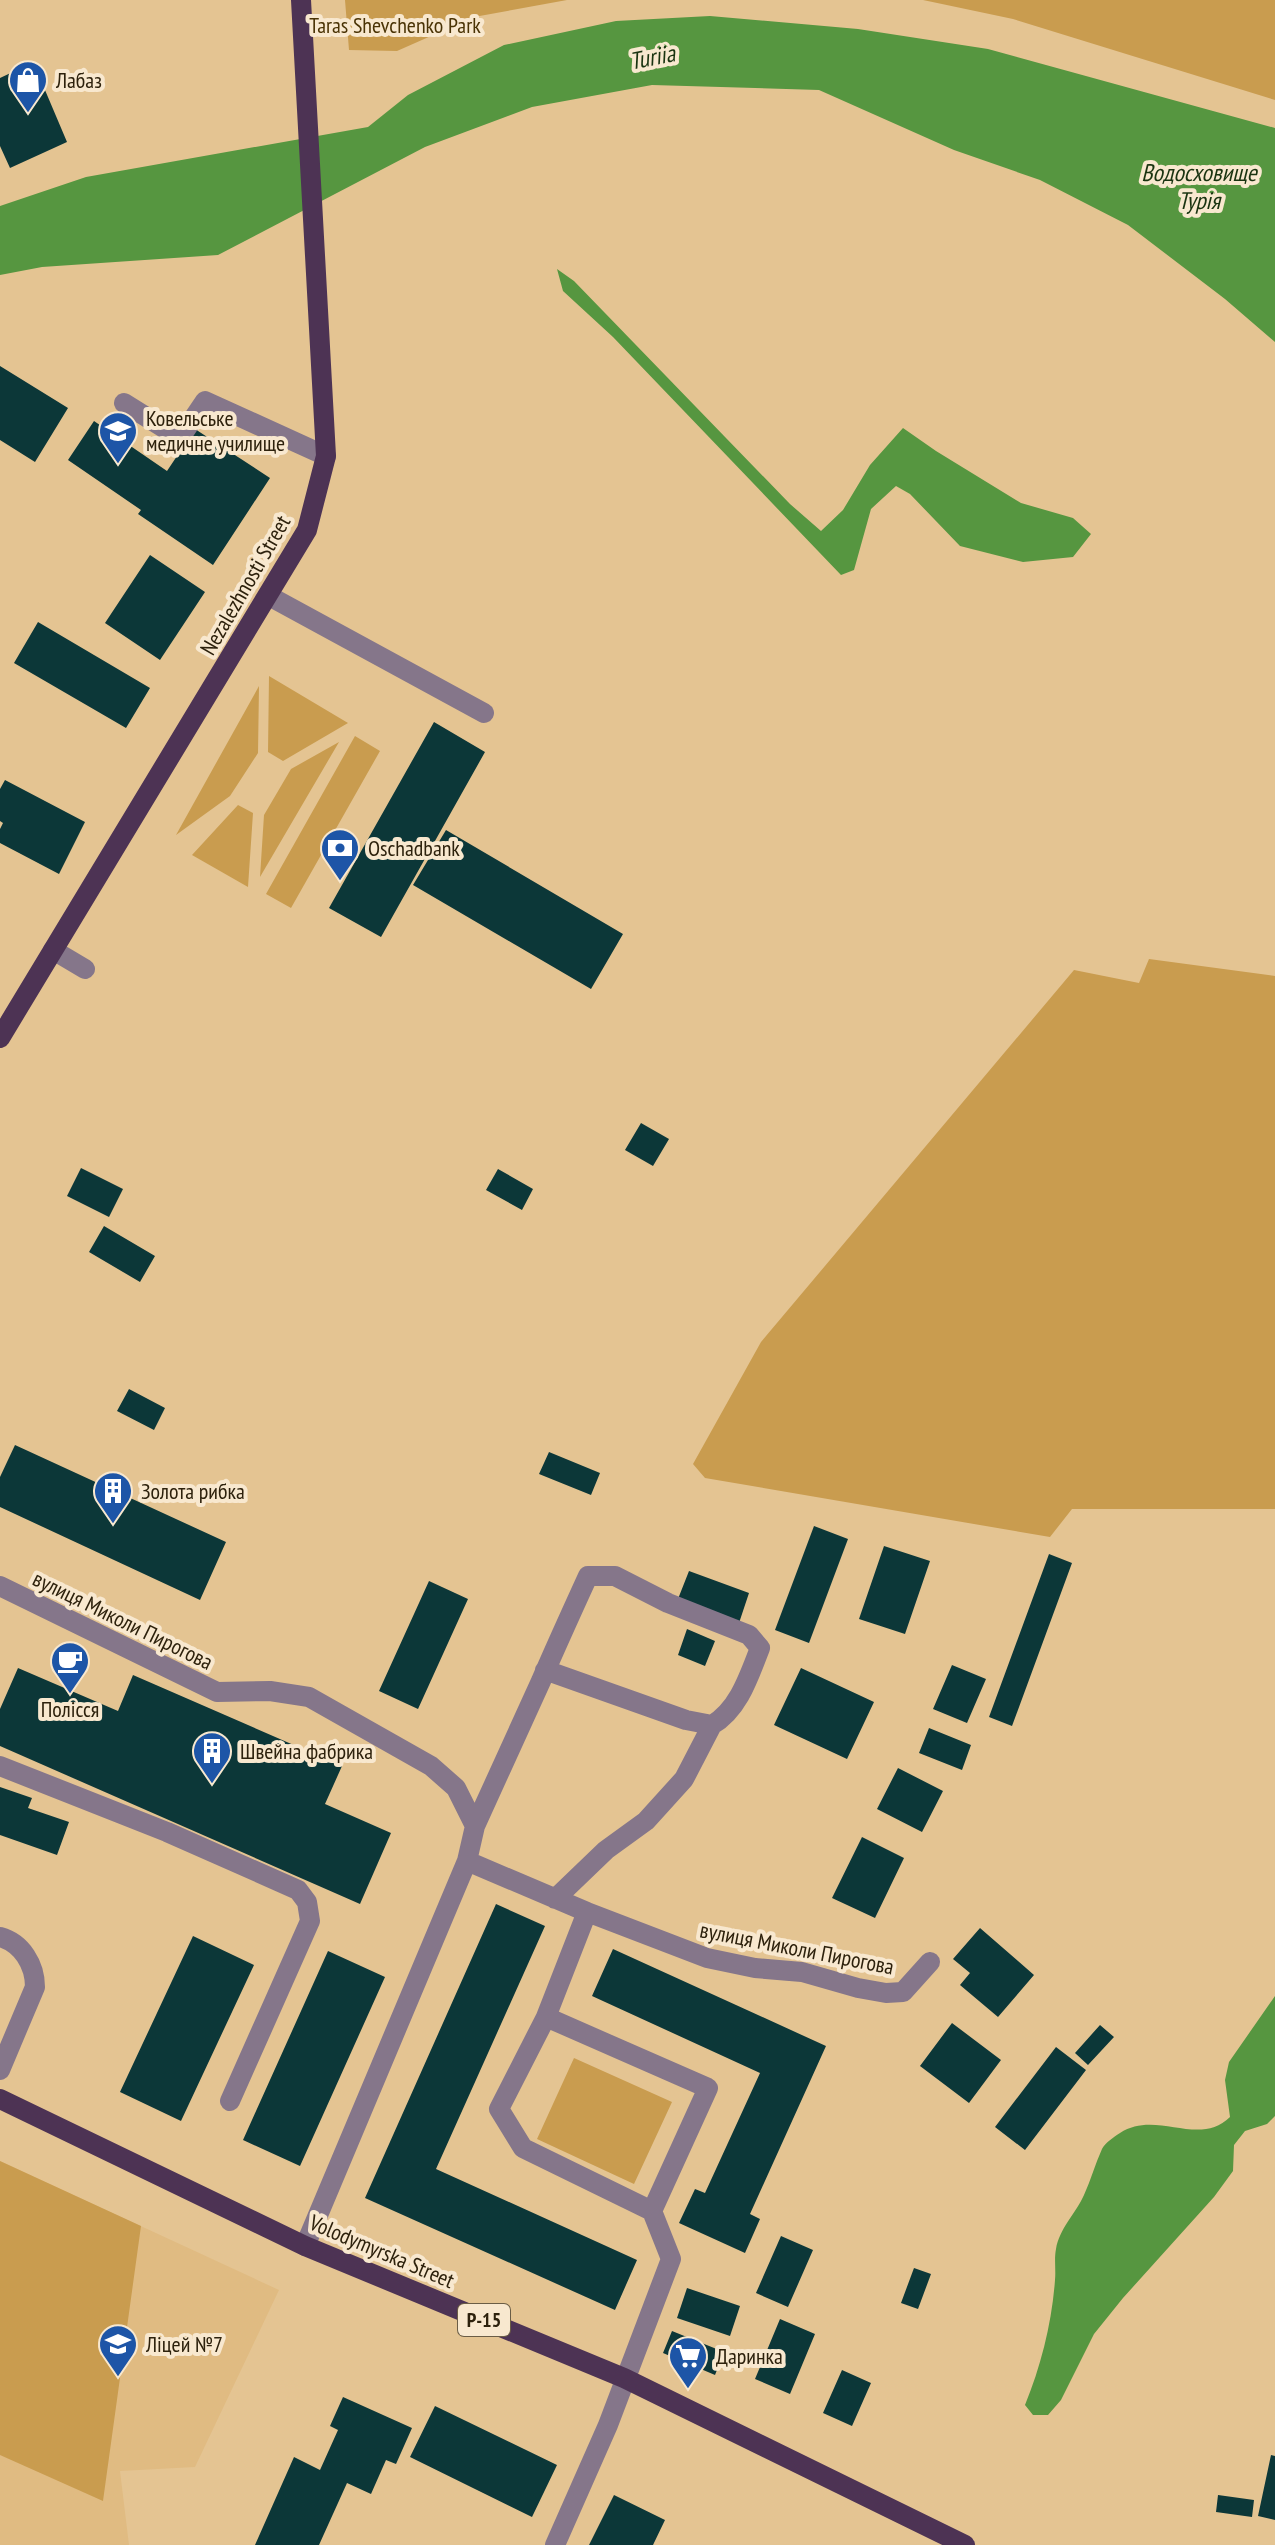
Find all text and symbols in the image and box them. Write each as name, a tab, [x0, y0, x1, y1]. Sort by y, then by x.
park label: Taras Shevchenko Park	[309, 11, 481, 39]
water label: Turiia	[627, 37, 679, 77]
shop icon: Лабаз	[7, 59, 49, 114]
place label: Лабаз	[55, 66, 102, 94]
water label: Водосховище Турія	[1141, 157, 1259, 216]
place label: Ковельське медичне училище	[146, 404, 285, 457]
school or university icon: Ковельське медичне училище	[97, 410, 139, 465]
street label: Nezalezhnosti Street	[194, 510, 296, 660]
bank icon: Oschadbank	[319, 827, 361, 882]
place label: Oschadbank	[368, 834, 460, 862]
building icon: Золота рибка	[92, 1470, 134, 1525]
place label: Золота рибка	[141, 1477, 245, 1505]
street label: вулиця Миколи Пирогова	[28, 1564, 218, 1676]
cafe icon: Полісся	[49, 1640, 91, 1695]
place label: Полісся	[41, 1695, 99, 1723]
building icon: Швейна фабрика	[191, 1730, 233, 1785]
place label: Швейна фабрика	[240, 1737, 373, 1765]
street label: вулиця Миколи Пирогова	[698, 1915, 896, 1981]
street label: Volodymyrska Street	[304, 2208, 459, 2294]
road number: Р-15	[458, 2304, 510, 2336]
school or university icon: Ліцей №7	[97, 2323, 139, 2378]
place label: Ліцей №7	[145, 2330, 223, 2358]
supermarket icon: Даринка	[667, 2335, 709, 2390]
place label: Даринка	[716, 2342, 783, 2370]

